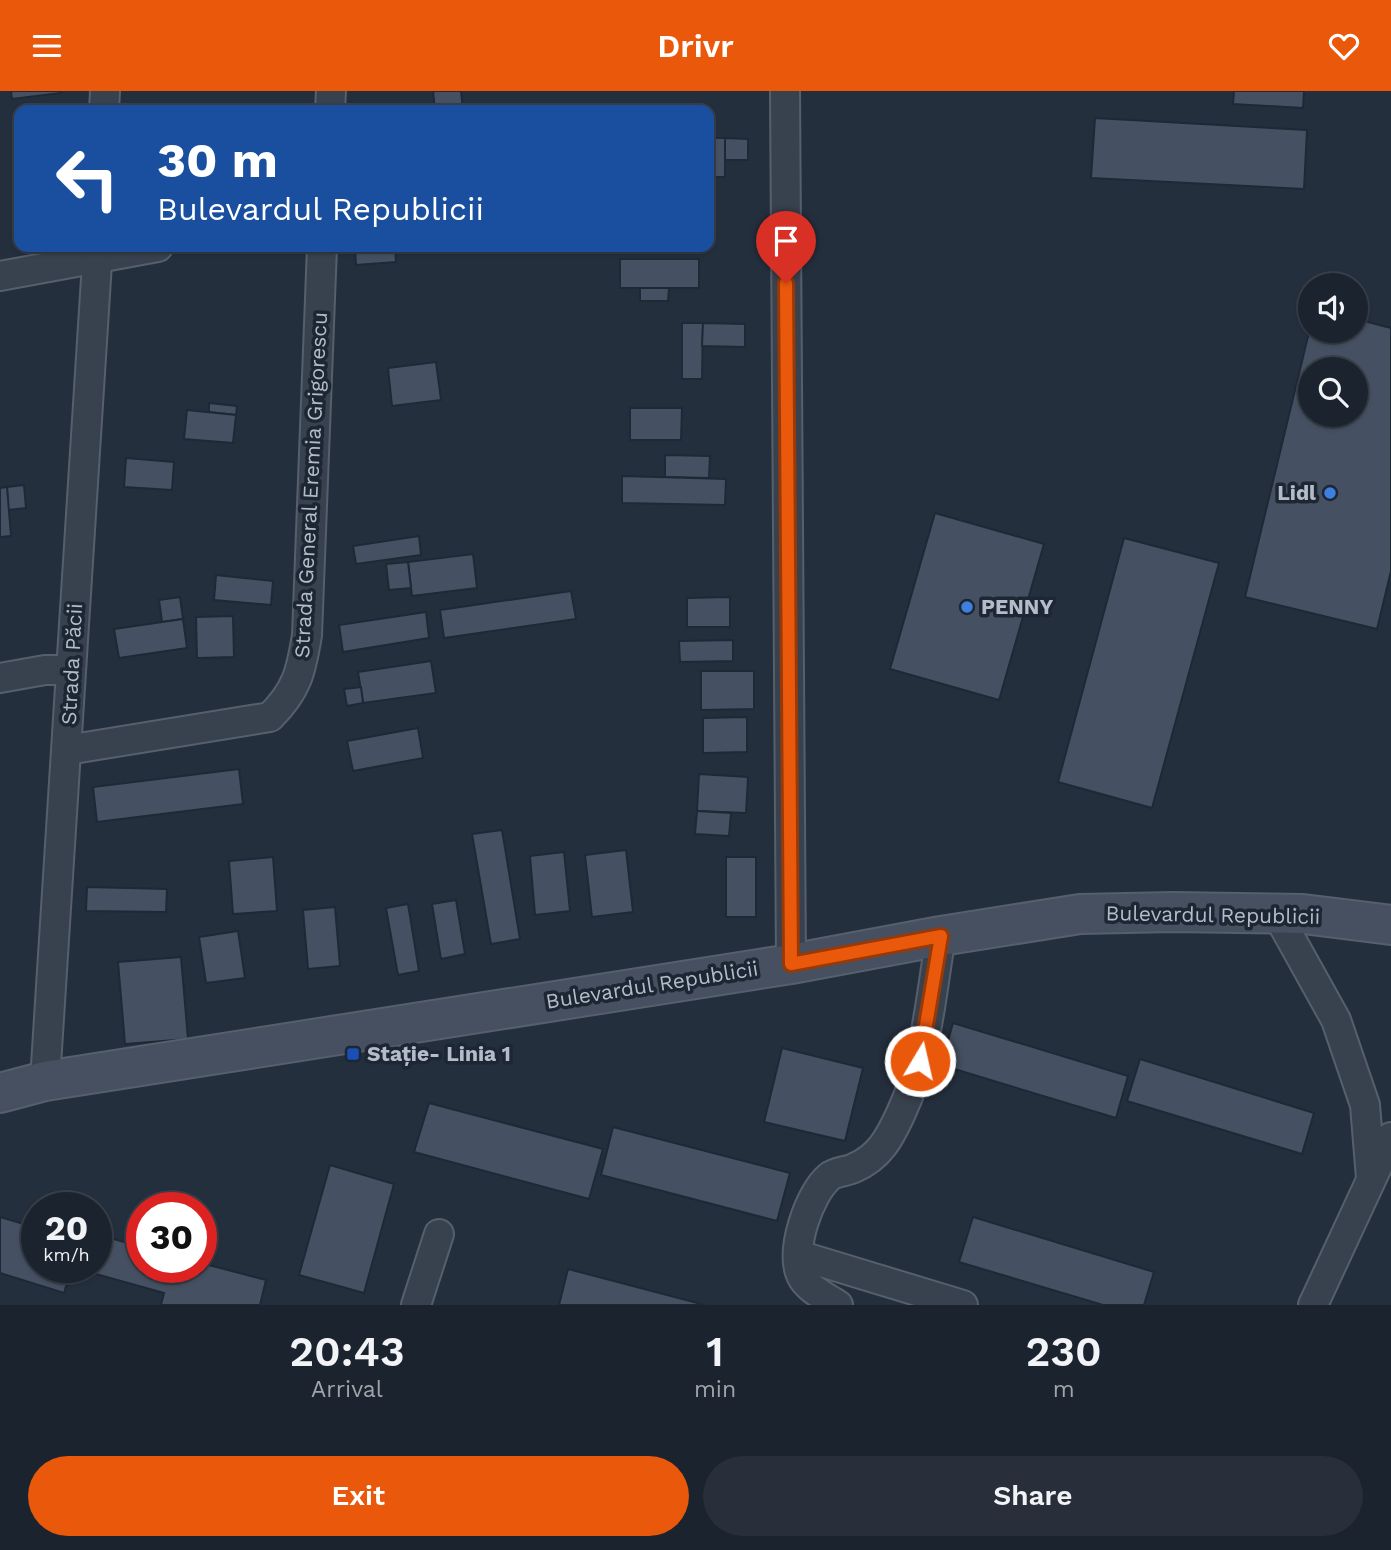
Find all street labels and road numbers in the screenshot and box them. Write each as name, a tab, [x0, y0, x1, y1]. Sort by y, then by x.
street label: Strada General Eremia Grigorescu	[289, 311, 332, 659]
street label: Strada Păcii	[56, 603, 87, 725]
street label: Bulevardul Republicii	[1105, 900, 1321, 929]
street label: Bulevardul Republicii	[544, 955, 760, 1014]

